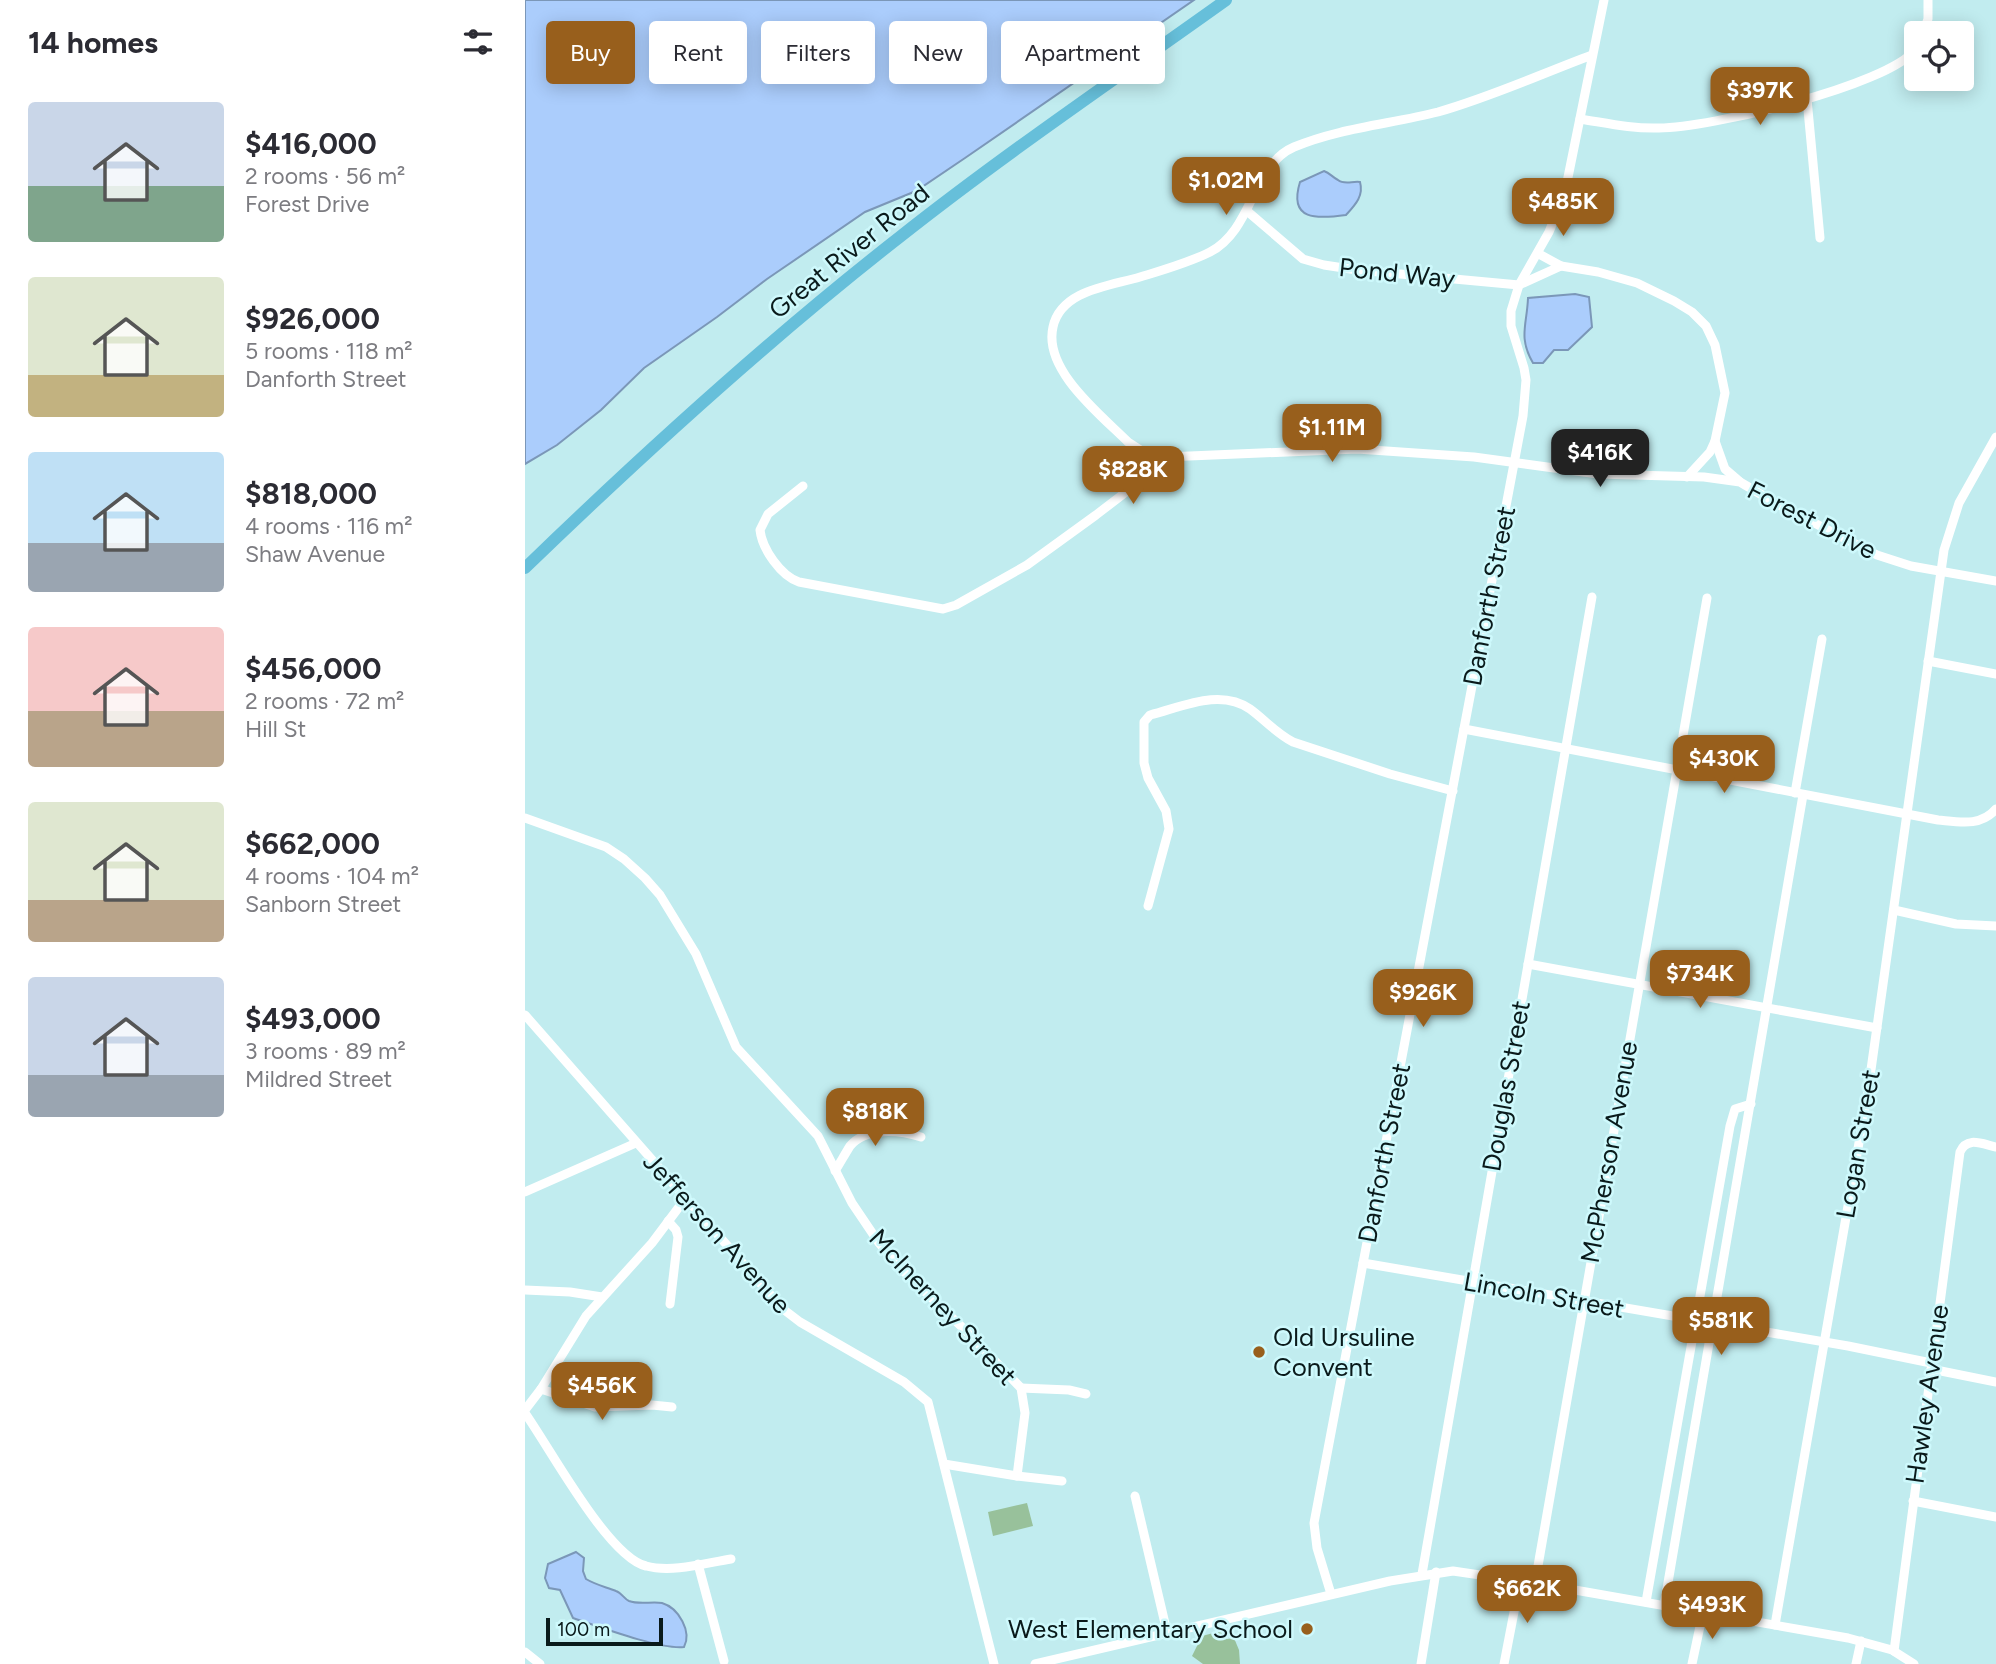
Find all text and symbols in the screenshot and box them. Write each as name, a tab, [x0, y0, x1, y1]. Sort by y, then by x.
chip: Buy	[546, 21, 635, 84]
chip: Rent	[649, 21, 747, 84]
chip: Filters	[761, 21, 875, 84]
chip: New	[889, 21, 987, 84]
chip: Apartment	[1001, 21, 1165, 84]
map controls	[1904, 21, 1974, 91]
button: locate	[1904, 21, 1974, 91]
icon: filters	[459, 23, 497, 61]
text: 14 homes	[28, 24, 158, 61]
pin: $397K	[1711, 68, 1809, 127]
text: $397K	[1727, 76, 1793, 104]
text: $416,000	[245, 125, 377, 162]
icon: home	[84, 130, 168, 214]
pin: $1.02M	[1169, 158, 1283, 217]
text: 2 rooms · 56 m²	[245, 162, 405, 190]
text: $1.02M	[1188, 166, 1264, 194]
street label: Great River Road	[762, 177, 936, 325]
pin: $485K	[1514, 178, 1612, 238]
text: $485K	[1528, 187, 1598, 215]
text: Forest Drive	[245, 190, 369, 218]
street label: Pond Way	[1337, 251, 1457, 295]
text: $926,000	[245, 300, 380, 337]
icon: home	[84, 305, 168, 389]
text: 5 rooms · 118 m²	[245, 337, 413, 365]
text: Danforth Street	[245, 365, 407, 393]
pin: $1.11M	[1275, 405, 1389, 464]
text: $1.11M	[1298, 413, 1366, 441]
pin: $416K	[1551, 430, 1649, 489]
text: $416K	[1567, 438, 1633, 466]
pin: $828K	[1084, 447, 1182, 506]
text: $828K	[1098, 455, 1168, 483]
street label: Forest Drive	[1742, 474, 1882, 566]
text: $818,000	[245, 475, 377, 512]
icon: home	[84, 480, 168, 564]
street label: Danforth Street	[1456, 503, 1522, 689]
text: 4 rooms · 116 m²	[245, 512, 413, 540]
text: Shaw Avenue	[245, 540, 385, 568]
text: $456,000	[245, 650, 381, 687]
icon: home	[84, 655, 168, 739]
text: 2 rooms · 72 m²	[245, 687, 404, 715]
text: Hill St	[245, 715, 306, 743]
pin: $430K	[1675, 736, 1773, 795]
text: $430K	[1689, 744, 1759, 772]
text: $662,000	[245, 825, 380, 862]
icon: home	[84, 830, 168, 914]
text: 4 rooms · 104 m²	[245, 862, 419, 890]
text: Sanborn Street	[245, 890, 401, 918]
pin: $734K	[1651, 950, 1749, 1010]
text: $734K	[1666, 959, 1734, 987]
pin: $926K	[1374, 970, 1472, 1029]
text: $926K	[1389, 978, 1457, 1006]
street label: Douglas Street	[1475, 998, 1537, 1174]
text: $493,000	[245, 1000, 381, 1037]
icon: home	[84, 1005, 168, 1089]
text: 3 rooms · 89 m²	[245, 1037, 406, 1065]
street label: McPherson Avenue	[1574, 1039, 1644, 1265]
street label: Danforth Street	[1351, 1060, 1417, 1246]
text: Mildred Street	[245, 1065, 392, 1093]
street label: Logan Street	[1829, 1067, 1887, 1221]
pin: $818K	[826, 1088, 924, 1148]
text: $818K	[842, 1097, 908, 1125]
street label: Jefferson Avenue	[636, 1146, 798, 1320]
street label: McInerney Street	[862, 1222, 1024, 1392]
street label: Lincoln Street	[1461, 1265, 1627, 1325]
pin: $581K	[1672, 1298, 1770, 1357]
street label: Hawley Avenue	[1899, 1302, 1955, 1486]
text: $581K	[1688, 1306, 1754, 1334]
place label: Old Ursuline Convent	[1273, 1321, 1415, 1383]
marker: Old Ursuline Convent	[1251, 1344, 1267, 1360]
pin: $456K	[553, 1362, 651, 1422]
text: $456K	[567, 1371, 637, 1399]
pin: $662K	[1478, 1566, 1576, 1625]
text: $662K	[1493, 1574, 1561, 1602]
pin: $493K	[1663, 1582, 1761, 1641]
text: $493K	[1678, 1590, 1746, 1618]
place label: West Elementary School	[1008, 1613, 1293, 1645]
scale bar	[546, 1615, 663, 1647]
text: 100 m	[557, 1618, 610, 1641]
marker: West Elementary School	[1299, 1621, 1315, 1637]

